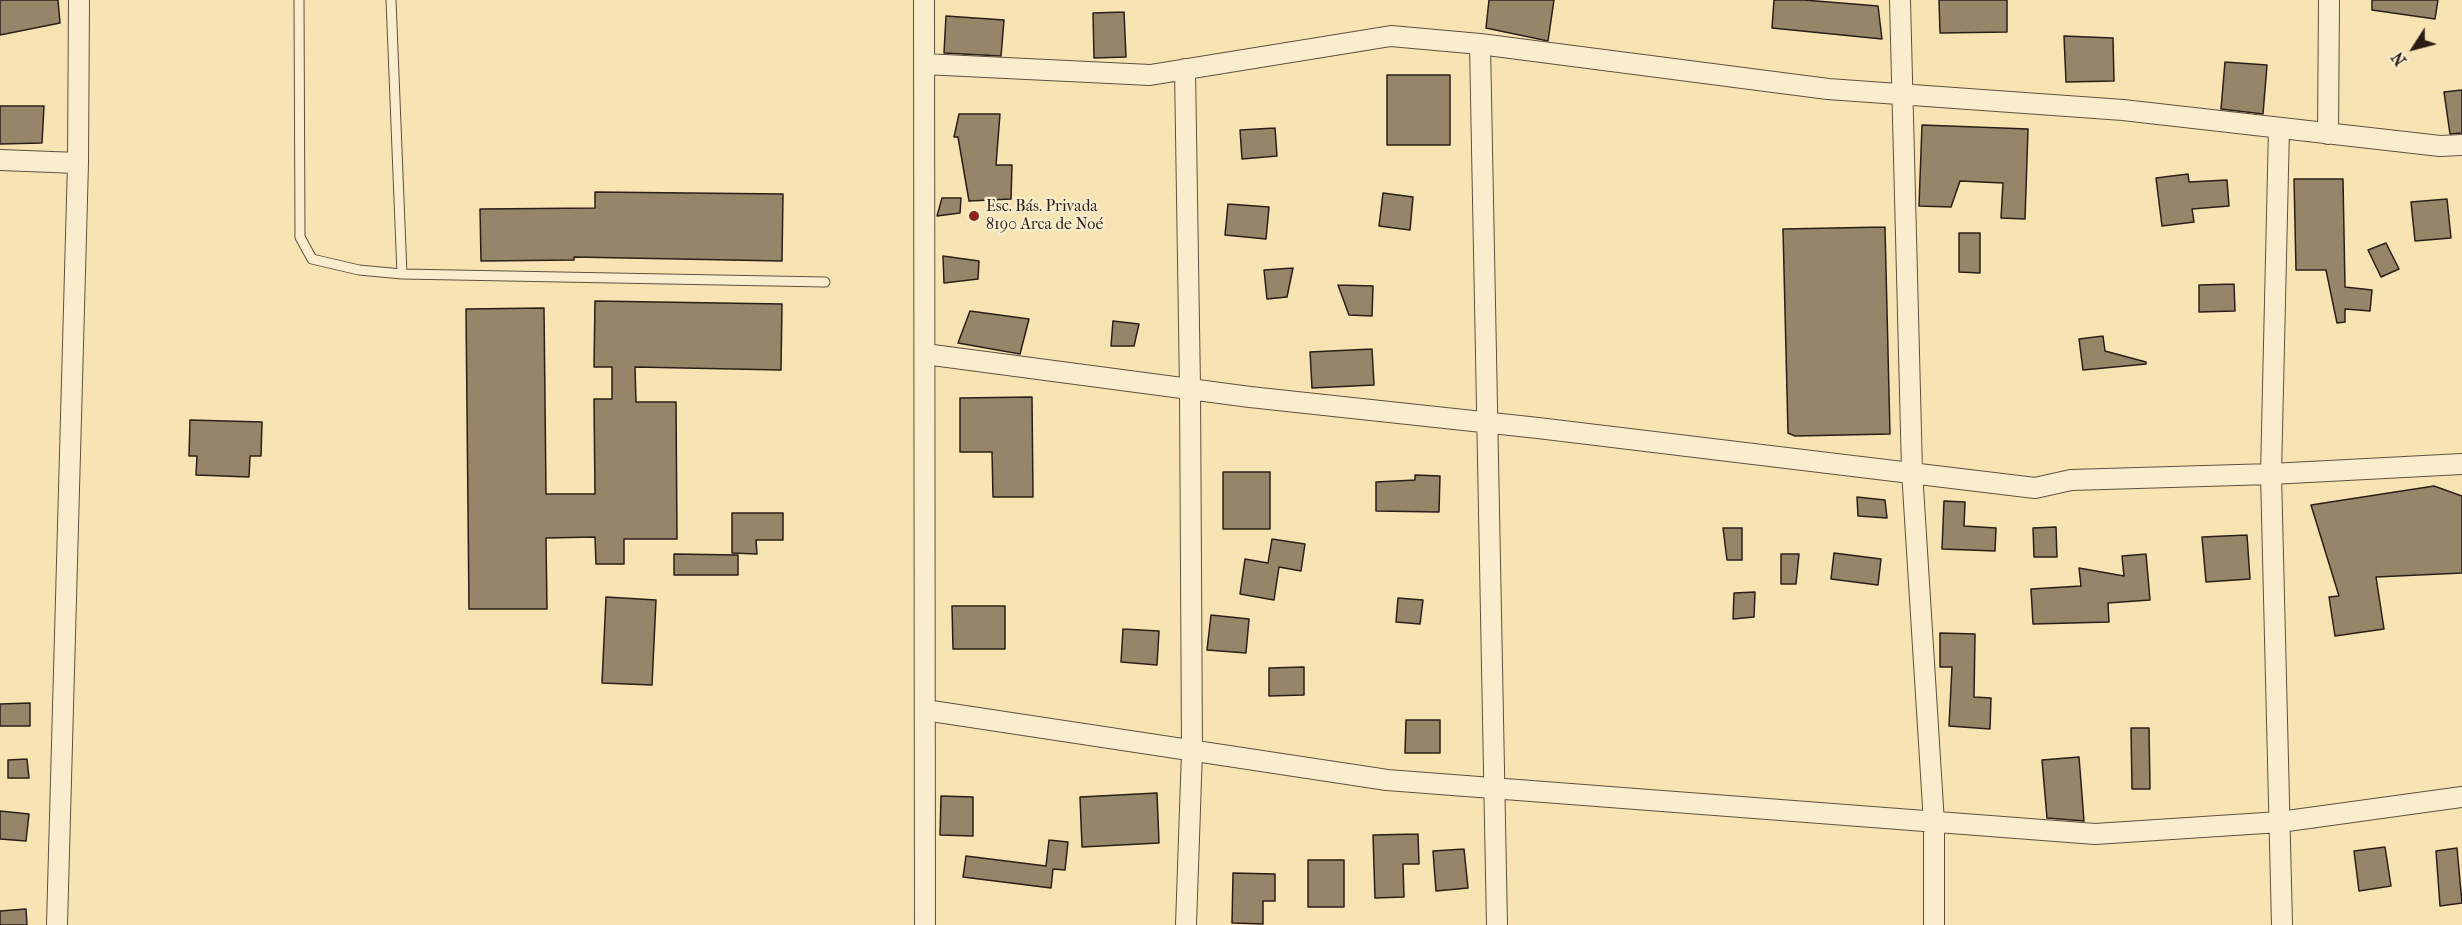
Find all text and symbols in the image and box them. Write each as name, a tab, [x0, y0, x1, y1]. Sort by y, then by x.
north arrow	[2384, 18, 2444, 78]
text: N	[2388, 48, 2410, 69]
place label: Esc. Bás. Privada 8190 Arca de Noé	[986, 197, 1103, 235]
marker: Esc. Bás. Privada 8190 Arca de Noé	[967, 209, 981, 223]

